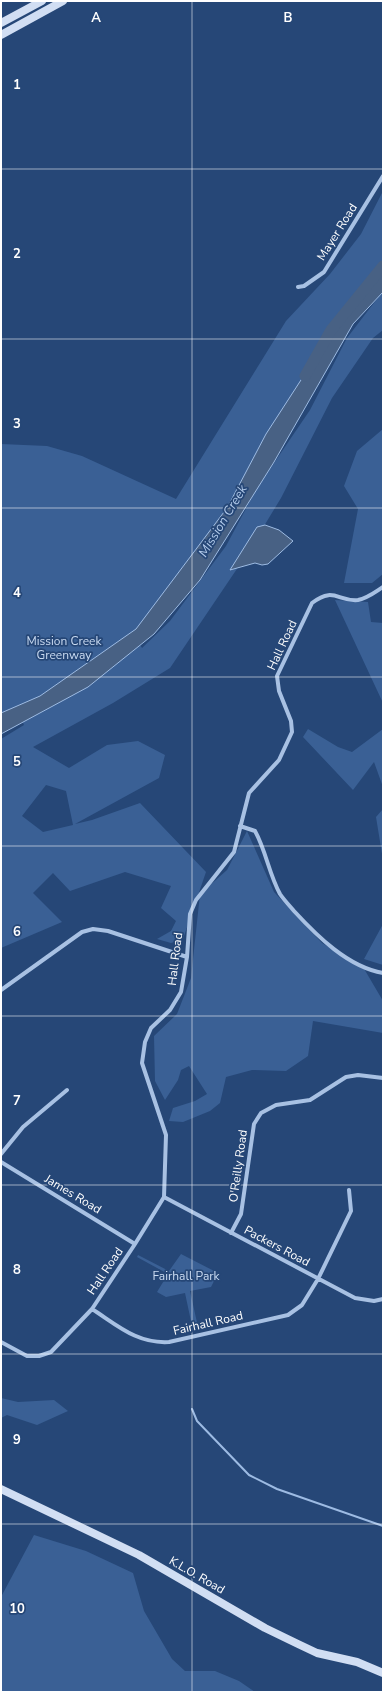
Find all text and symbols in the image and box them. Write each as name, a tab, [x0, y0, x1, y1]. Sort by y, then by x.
text: A	[91, 9, 101, 27]
text: B	[284, 9, 293, 27]
text: 1	[13, 76, 21, 94]
street label: Mayer Road	[313, 200, 361, 264]
text: 2	[13, 245, 21, 263]
text: 3	[13, 415, 21, 433]
water label: Mission Creek	[194, 481, 252, 560]
text: 4	[13, 584, 21, 602]
street label: Hall Road	[263, 617, 301, 673]
park label: Mission Creek Greenway	[26, 633, 102, 663]
text: 5	[13, 753, 21, 771]
text: 6	[13, 923, 21, 941]
street label: Hall Road	[164, 931, 186, 987]
text: 7	[13, 1092, 21, 1110]
street label: O'Reilly Road	[225, 1129, 251, 1203]
street label: James Road	[41, 1170, 104, 1217]
street label: Packers Road	[241, 1222, 313, 1270]
street label: Hall Road	[83, 1244, 127, 1298]
text: 8	[13, 1261, 21, 1279]
park label: Fairhall Park	[152, 1268, 221, 1284]
street label: Fairhall Road	[172, 1307, 244, 1339]
text: 9	[13, 1431, 21, 1449]
street label: K.L.O. Road	[166, 1553, 228, 1597]
text: 10	[9, 1600, 25, 1618]

